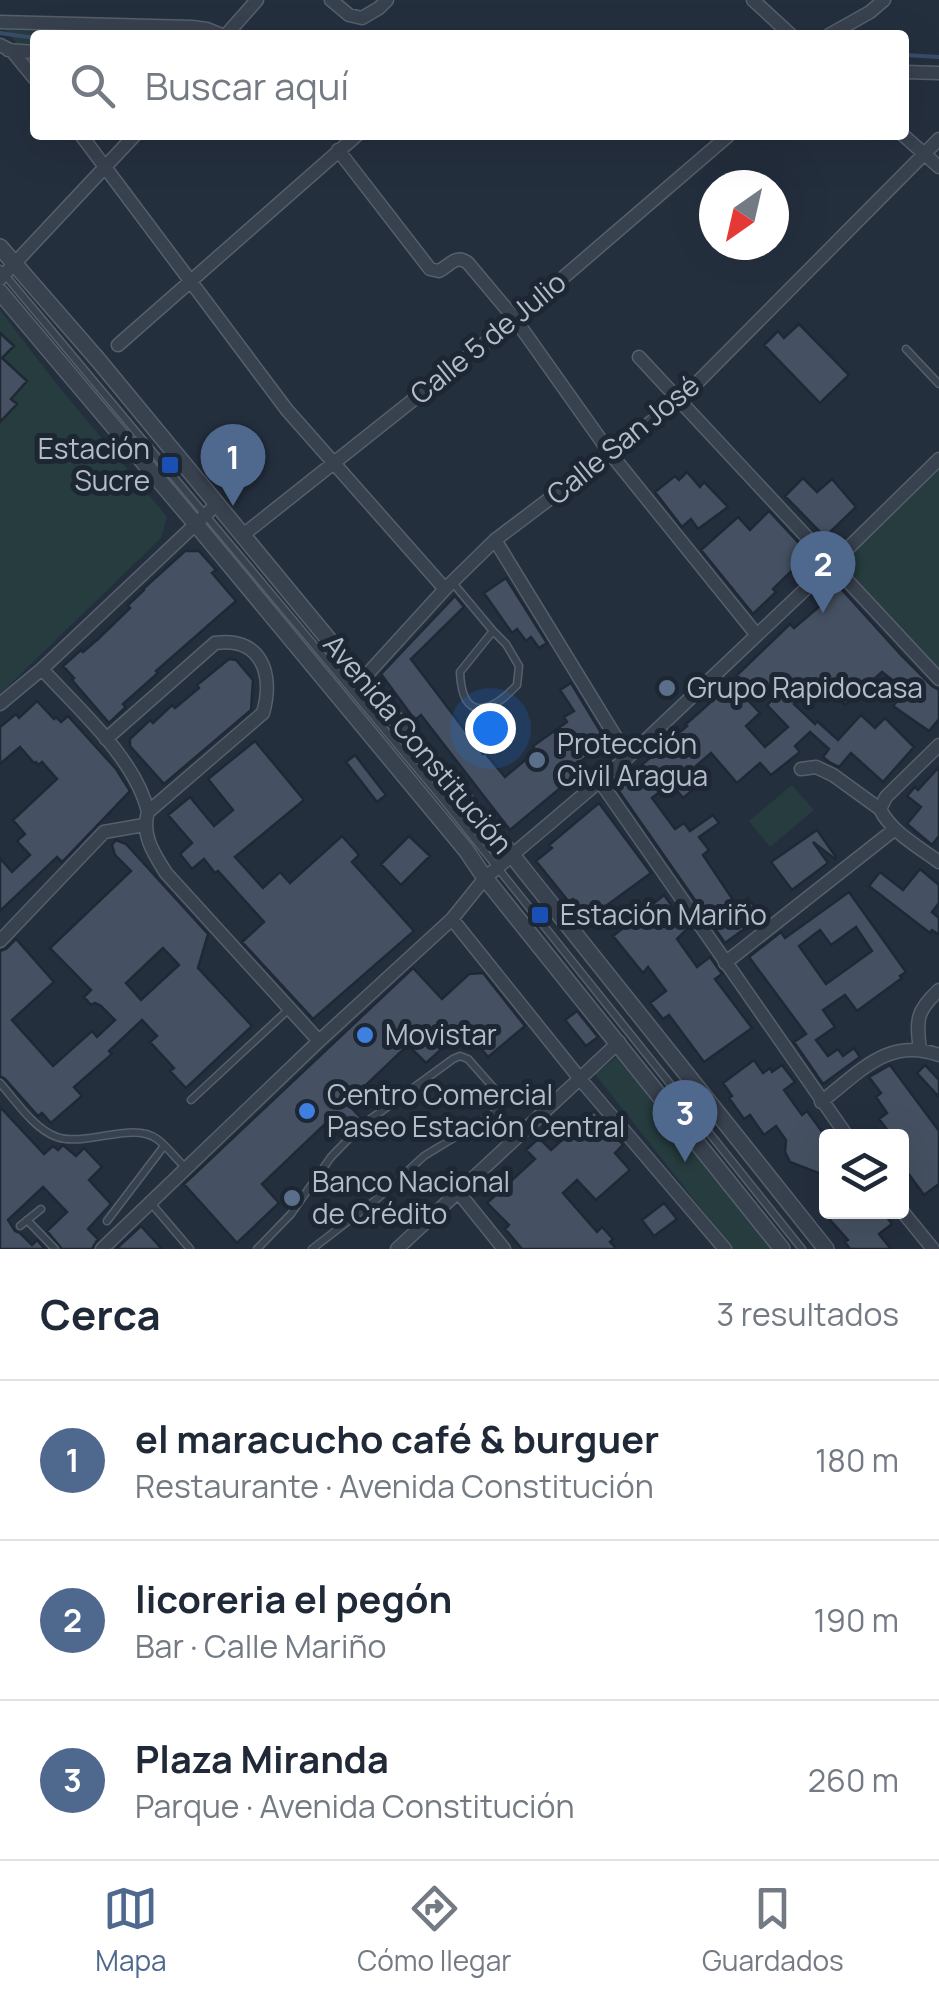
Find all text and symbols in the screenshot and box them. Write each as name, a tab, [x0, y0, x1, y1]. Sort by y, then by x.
search box	[30, 30, 909, 140]
icon: search	[65, 58, 120, 113]
text: Buscar aquí	[145, 59, 349, 111]
north arrow	[699, 170, 789, 260]
street label: Calle 5 de Julio	[401, 263, 573, 412]
street label: Calle San José	[538, 366, 707, 513]
pin: 1	[200, 424, 266, 506]
place label: Estación Sucre	[38, 429, 150, 499]
marker: Estación Sucre	[159, 454, 181, 476]
pin: 2	[790, 530, 856, 613]
street label: Avenida Constitución	[316, 626, 522, 861]
place label: Grupo Rapidocasa	[687, 668, 923, 706]
marker: Grupo Rapidocasa	[656, 677, 678, 699]
your location	[465, 703, 516, 754]
place label: Protección Civil Aragua	[557, 724, 708, 794]
marker: Protección Civil Aragua	[526, 749, 548, 771]
place label: Estación Mariño	[560, 895, 767, 933]
marker: Estación Mariño	[529, 904, 551, 926]
place label: Movistar	[385, 1015, 497, 1053]
marker: Movistar	[354, 1024, 376, 1046]
place label: Centro Comercial Paseo Estación Central	[327, 1075, 625, 1145]
pin: 3	[652, 1080, 718, 1162]
marker: Centro Comercial Paseo Estación Central	[296, 1100, 318, 1122]
map controls	[819, 1129, 909, 1219]
button: layers	[819, 1129, 909, 1219]
place label: Banco Nacional de Crédito	[312, 1162, 510, 1232]
marker: Banco Nacional de Crédito	[281, 1187, 303, 1209]
text: Cerca	[40, 1285, 161, 1343]
text: 3 resultados	[717, 1292, 899, 1336]
text: el maracucho café & burguer	[135, 1412, 659, 1464]
text: 1	[65, 1438, 80, 1482]
text: 180 m	[815, 1438, 899, 1482]
text: Restaurante · Avenida Constitución	[135, 1464, 654, 1508]
text: licoreria el pegón	[135, 1572, 452, 1624]
text: 2	[63, 1598, 82, 1642]
text: 190 m	[814, 1598, 899, 1642]
text: Bar · Calle Mariño	[135, 1624, 386, 1668]
text: Plaza Miranda	[135, 1732, 389, 1784]
text: 3	[63, 1758, 82, 1802]
text: 260 m	[808, 1758, 899, 1802]
text: Parque · Avenida Constitución	[135, 1784, 574, 1828]
tab: Mapa	[95, 1881, 167, 1979]
tab: Cómo llegar	[357, 1881, 511, 1979]
tab: Guardados	[702, 1881, 844, 1979]

